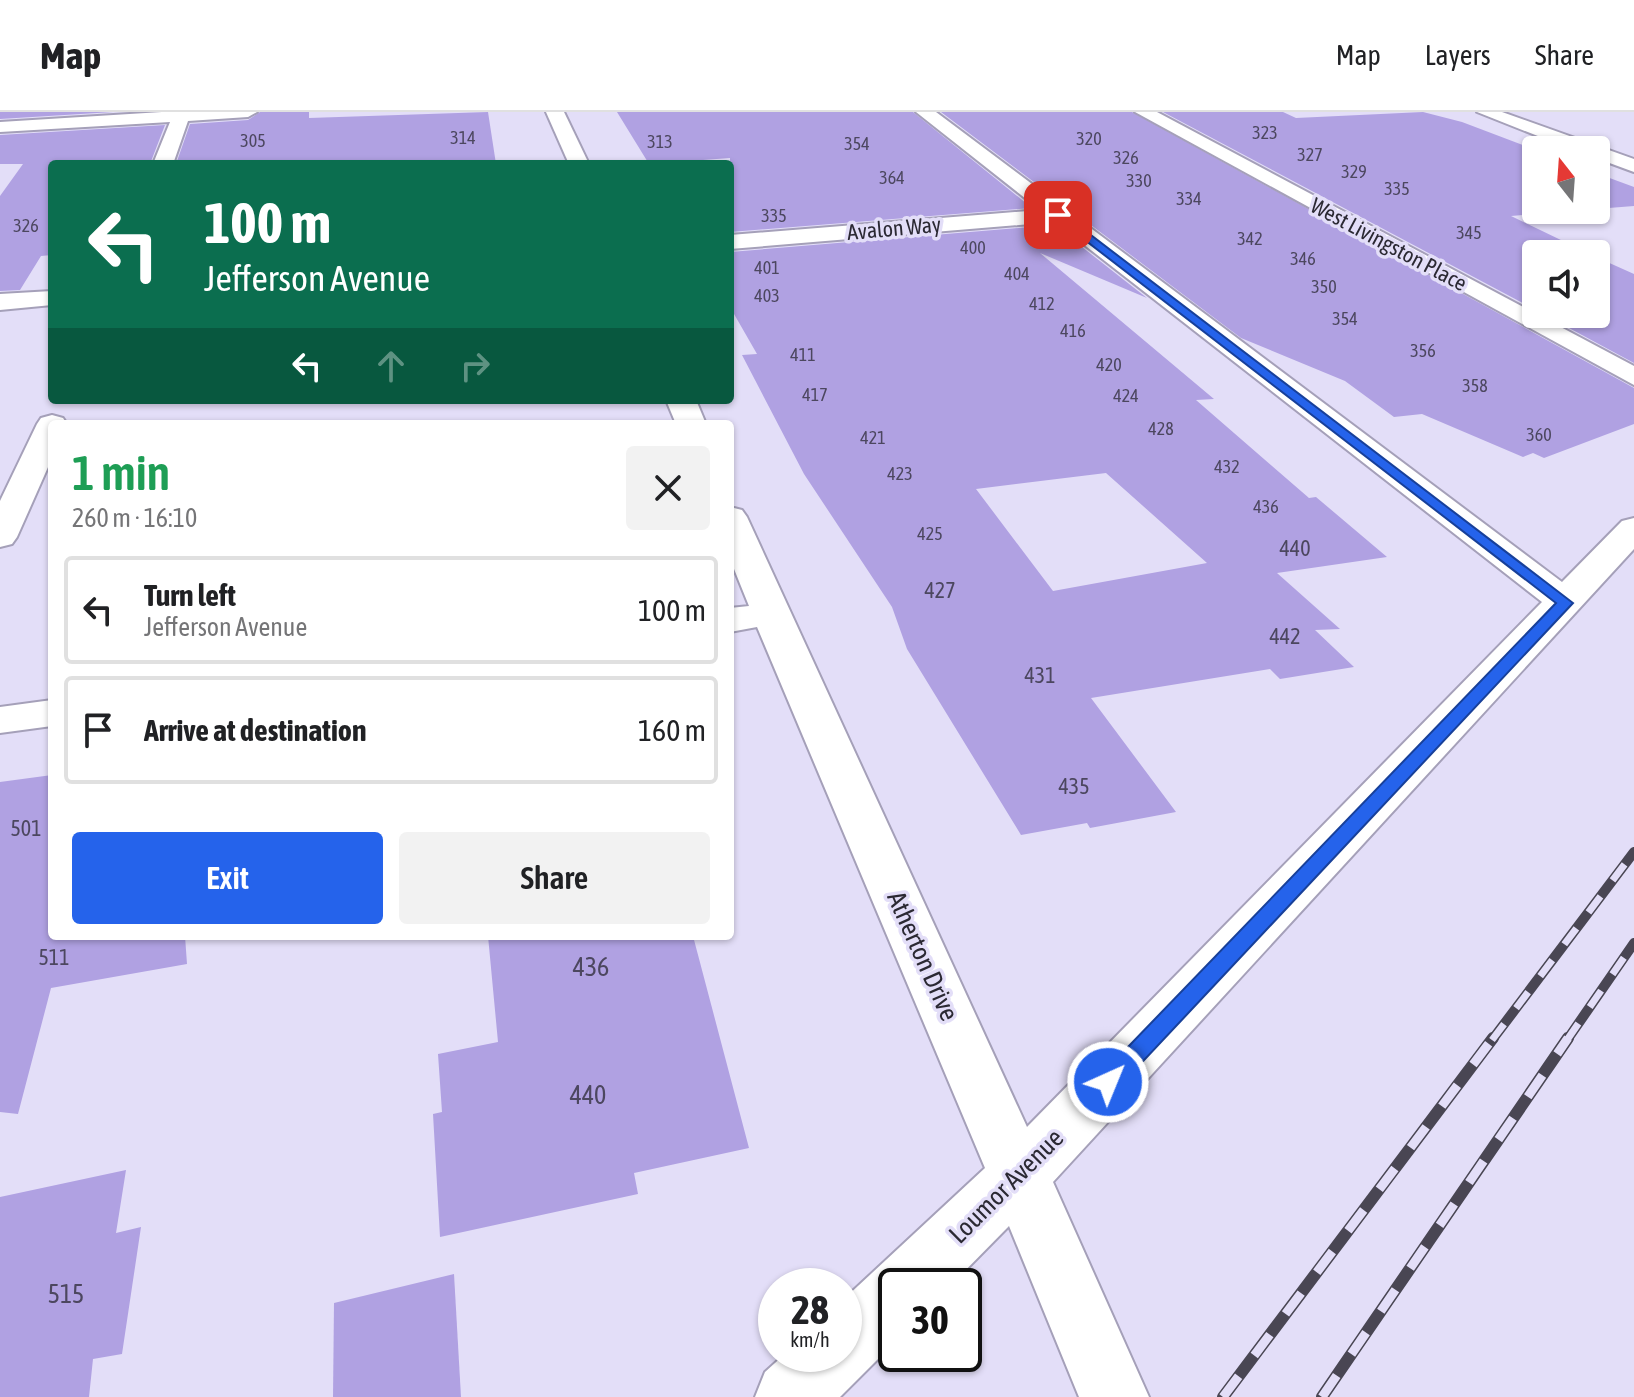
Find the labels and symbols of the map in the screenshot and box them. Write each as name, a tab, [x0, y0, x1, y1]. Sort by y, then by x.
house number: 323	[1252, 122, 1278, 143]
house number: 314	[450, 127, 476, 148]
house number: 320	[1076, 128, 1102, 149]
house number: 305	[240, 130, 266, 151]
house number: 313	[647, 131, 673, 152]
house number: 354	[844, 133, 870, 154]
north arrow	[1522, 136, 1610, 224]
house number: 327	[1297, 144, 1323, 165]
house number: 326	[1113, 147, 1139, 168]
house number: 329	[1341, 161, 1367, 182]
house number: 364	[879, 167, 905, 188]
house number: 330	[1126, 170, 1152, 191]
house number: 335	[1384, 178, 1410, 199]
pin	[1024, 181, 1092, 249]
house number: 334	[1176, 188, 1202, 209]
street label: West Livingston Place	[1306, 192, 1472, 296]
house number: 335	[761, 205, 787, 226]
street label: Avalon Way	[846, 211, 942, 245]
house number: 326	[13, 215, 39, 236]
house number: 345	[1456, 222, 1482, 243]
house number: 342	[1237, 228, 1263, 249]
house number: 400	[960, 237, 986, 258]
house number: 346	[1290, 248, 1316, 269]
house number: 401	[754, 257, 780, 278]
house number: 404	[1004, 263, 1030, 284]
house number: 350	[1311, 276, 1337, 297]
house number: 403	[754, 285, 780, 306]
house number: 412	[1029, 293, 1055, 314]
house number: 354	[1332, 308, 1358, 329]
house number: 416	[1060, 320, 1086, 341]
house number: 356	[1410, 340, 1436, 361]
house number: 411	[790, 344, 816, 365]
house number: 420	[1096, 354, 1122, 375]
house number: 358	[1462, 375, 1488, 396]
house number: 417	[802, 384, 828, 405]
house number: 424	[1113, 385, 1139, 406]
house number: 428	[1148, 418, 1174, 439]
house number: 360	[1526, 424, 1552, 445]
house number: 421	[860, 427, 886, 448]
house number: 432	[1214, 456, 1240, 477]
house number: 423	[887, 463, 913, 484]
house number: 436	[1253, 496, 1279, 517]
house number: 425	[917, 523, 943, 544]
house number: 440	[1279, 535, 1311, 561]
house number: 427	[924, 577, 956, 603]
house number: 442	[1269, 623, 1301, 649]
house number: 431	[1024, 662, 1056, 688]
house number: 435	[1058, 773, 1090, 799]
house number: 501	[10, 815, 42, 841]
street label: Atherton Drive	[881, 887, 965, 1025]
house number: 511	[38, 944, 70, 970]
house number: 436	[573, 952, 609, 982]
position arrow	[1066, 1040, 1150, 1124]
house number: 440	[570, 1080, 606, 1110]
street label: Loumor Avenue	[943, 1123, 1069, 1249]
speed limit sign: 30	[878, 1268, 982, 1372]
house number: 515	[48, 1279, 84, 1309]

